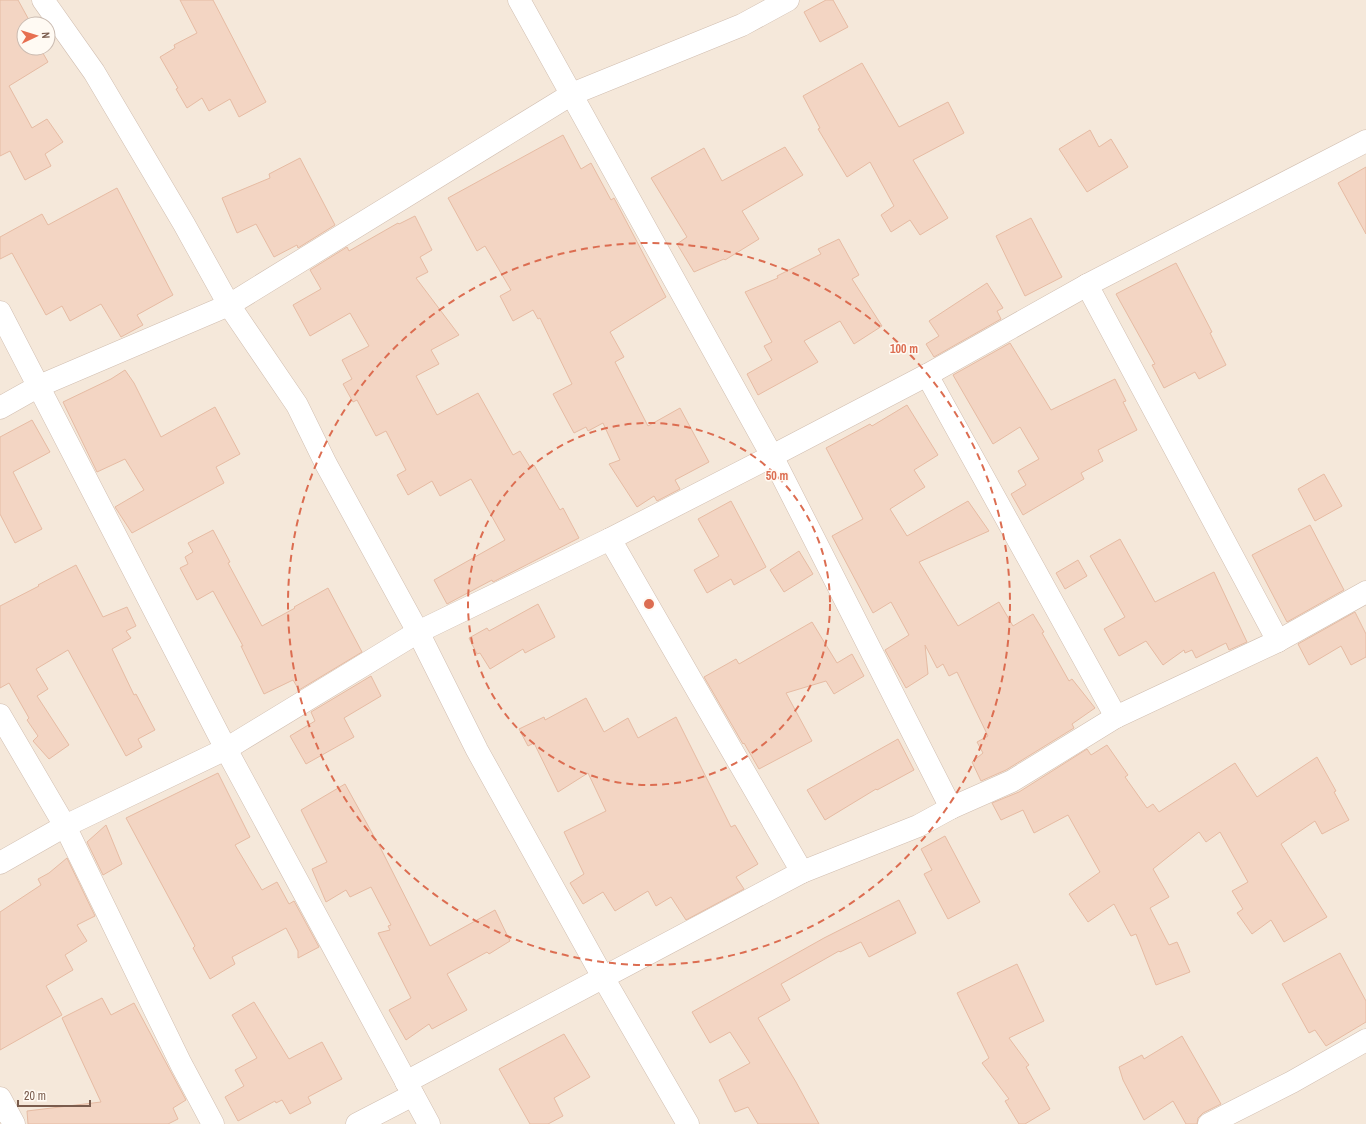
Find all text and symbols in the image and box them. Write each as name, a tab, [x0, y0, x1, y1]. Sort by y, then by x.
north arrow	[16, 16, 56, 56]
text: N	[39, 32, 53, 39]
text: 100 m	[890, 341, 918, 357]
text: 50 m	[766, 468, 788, 484]
centre of rings	[642, 597, 656, 611]
scale bar	[18, 1082, 90, 1108]
text: 20 m	[24, 1088, 46, 1104]

